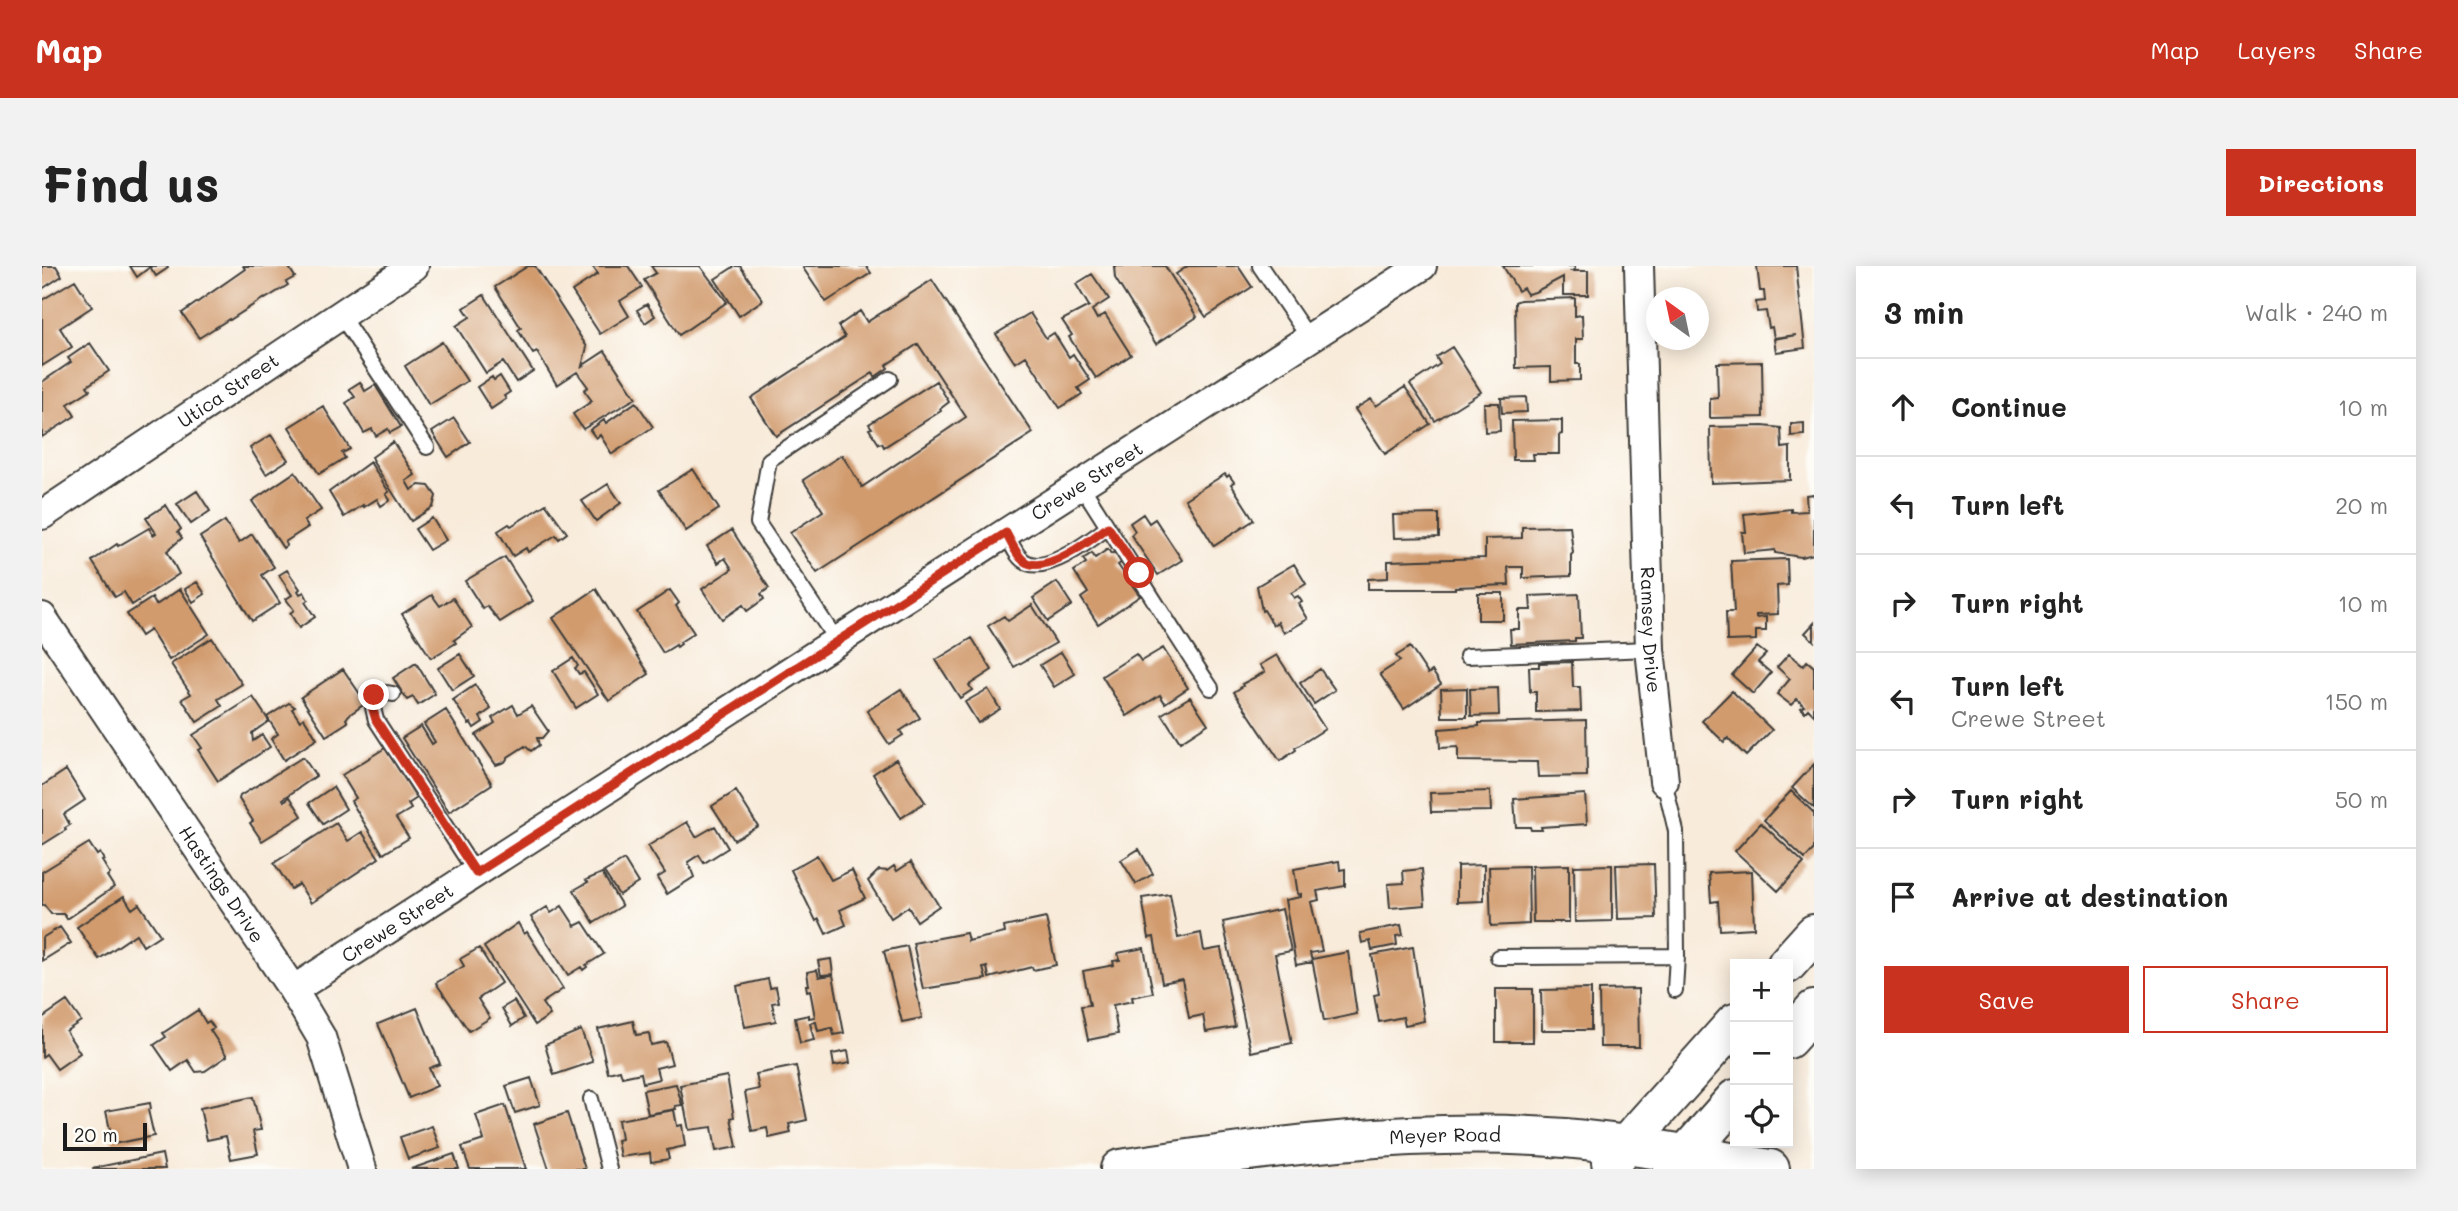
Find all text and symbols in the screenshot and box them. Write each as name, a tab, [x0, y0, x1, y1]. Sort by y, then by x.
text: Map	[35, 28, 103, 71]
text: Map	[2151, 34, 2199, 65]
text: Layers	[2237, 34, 2316, 65]
text: Share	[2354, 34, 2423, 65]
button: Directions	[2226, 149, 2416, 216]
text: Find us	[42, 151, 220, 214]
north arrow	[1646, 287, 1709, 350]
text: 3 min	[1884, 292, 1964, 332]
text: Walk · 240 m	[2245, 297, 2388, 327]
street label: Utica Street	[172, 347, 283, 433]
icon: ahead	[1884, 388, 1922, 426]
text: Continue	[1951, 390, 2067, 424]
text: 10 m	[2338, 392, 2388, 422]
street label: Crewe Street	[1026, 435, 1147, 526]
icon: left	[1884, 486, 1922, 524]
text: Turn left	[1951, 488, 2064, 522]
text: 20 m	[2335, 490, 2388, 520]
route start	[1123, 557, 1154, 588]
street label: Ramsey Drive	[1636, 566, 1668, 694]
icon: right	[1884, 584, 1922, 622]
text: Turn right	[1951, 586, 2084, 620]
text: 10 m	[2338, 588, 2388, 618]
text: Turn left	[1951, 669, 2064, 703]
route end	[358, 679, 389, 710]
icon: left	[1884, 682, 1922, 720]
text: 150 m	[2324, 686, 2388, 716]
text: Crewe Street	[1951, 703, 2106, 733]
icon: right	[1884, 780, 1922, 818]
text: Turn right	[1951, 782, 2084, 816]
text: 50 m	[2335, 784, 2388, 814]
street label: Hastings Drive	[174, 820, 271, 947]
street label: Crewe Street	[336, 878, 458, 968]
icon: arrive	[1884, 878, 1922, 916]
text: Arrive at destination	[1951, 880, 2228, 914]
map controls	[1730, 959, 1793, 1148]
button: +	[1730, 959, 1793, 1022]
button: Save	[1884, 966, 2129, 1033]
button: Share	[2143, 966, 2388, 1033]
button: −	[1730, 1022, 1793, 1085]
button: locate	[1730, 1085, 1793, 1148]
scale bar	[63, 1120, 147, 1152]
street label: Meyer Road	[1389, 1121, 1501, 1149]
text: 20 m	[74, 1122, 118, 1147]

